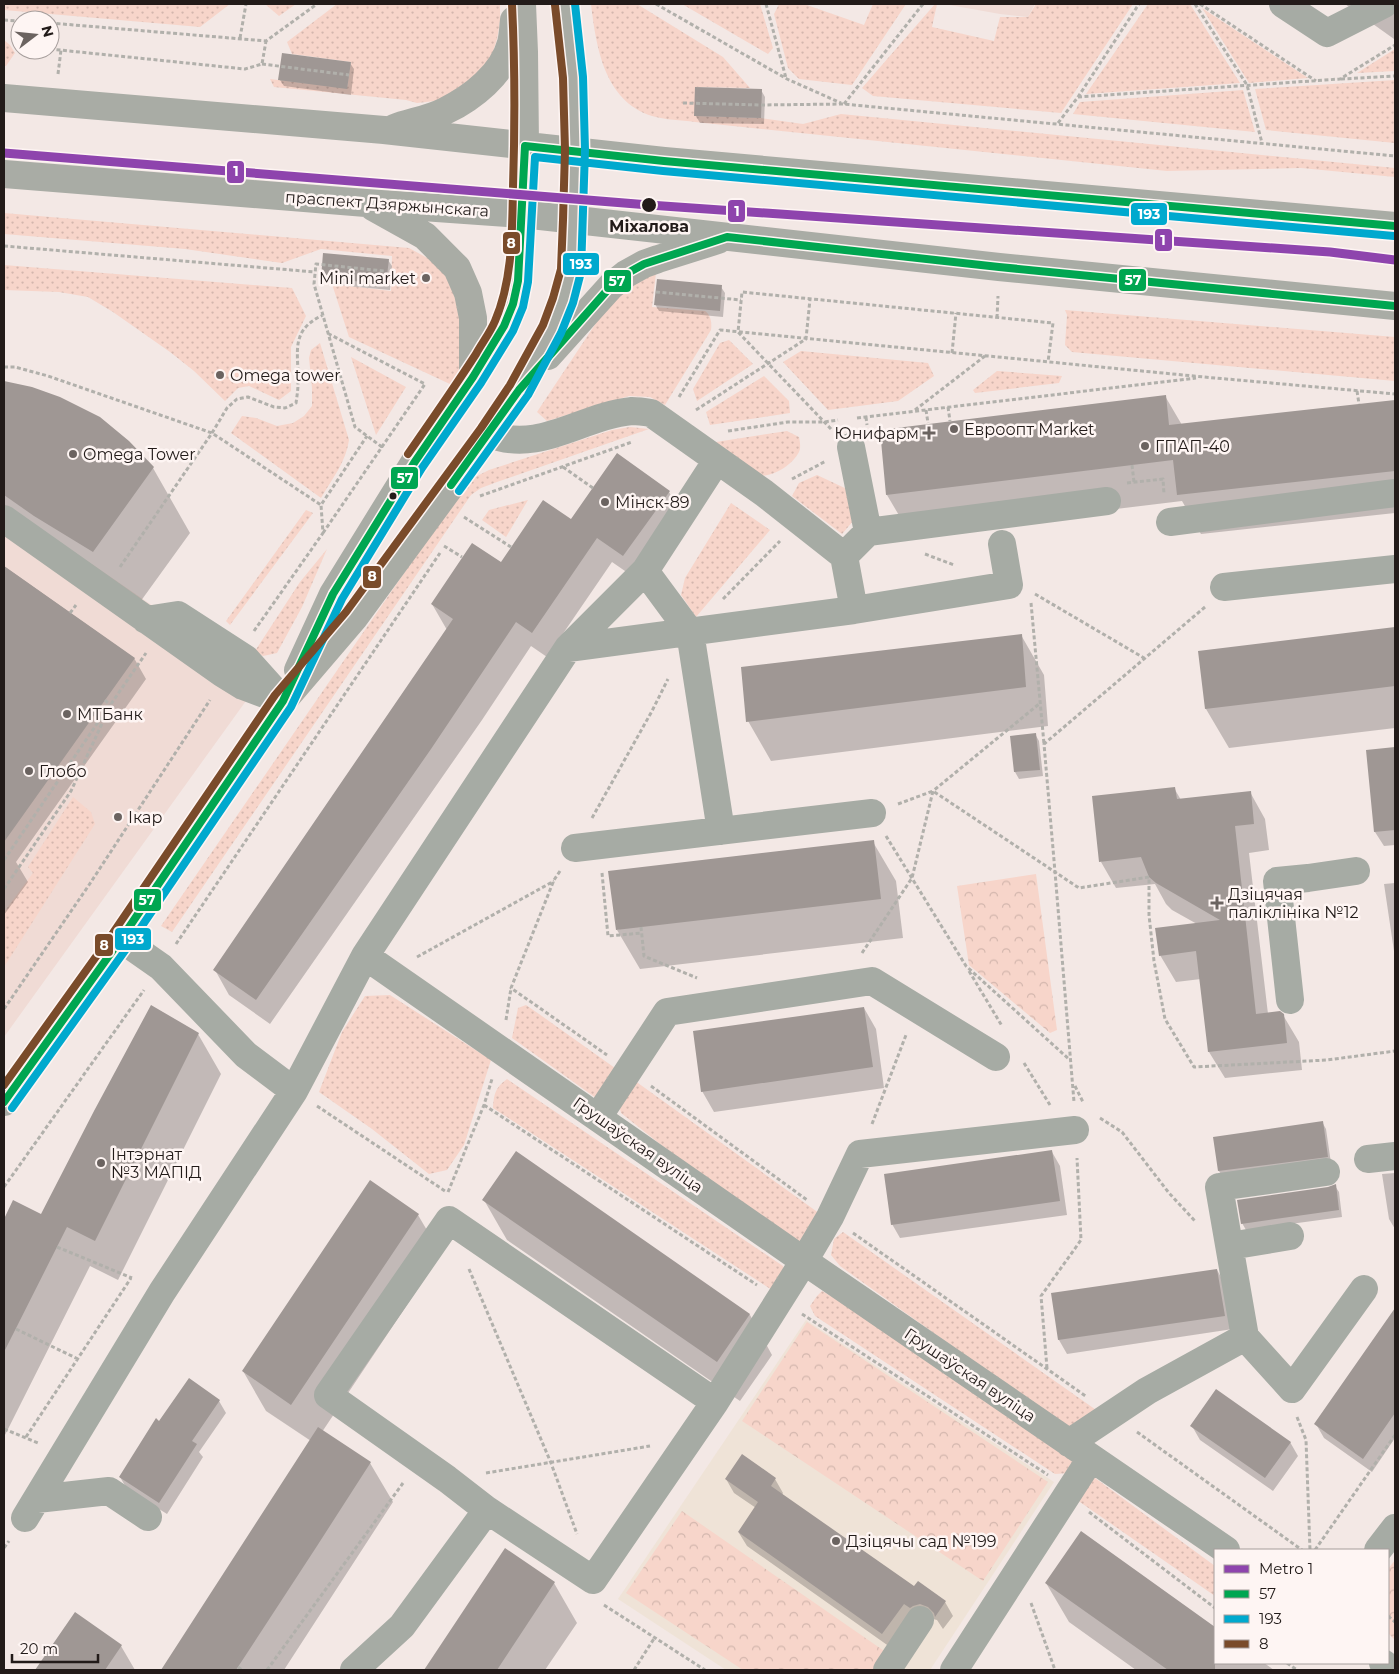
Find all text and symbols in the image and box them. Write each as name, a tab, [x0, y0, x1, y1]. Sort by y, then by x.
north arrow	[10, 10, 60, 60]
text: N	[37, 23, 58, 39]
line badge: 1	[226, 160, 245, 184]
text: 1	[233, 162, 239, 180]
street label: праспект Дзяржынскага	[284, 187, 490, 221]
marker: Міхалова	[640, 196, 658, 214]
line badge: 1	[727, 199, 746, 223]
text: 1	[734, 202, 740, 220]
line badge: 193	[1130, 202, 1168, 226]
text: 193	[1138, 205, 1160, 223]
place label: Міхалова	[609, 217, 689, 236]
line badge: 1	[1154, 228, 1173, 252]
line badge: 8	[502, 231, 521, 255]
text: 1	[1160, 231, 1166, 249]
text: 8	[506, 234, 516, 252]
line badge: 193	[562, 252, 600, 276]
text: 193	[570, 255, 592, 273]
line badge: 57	[1118, 268, 1147, 292]
place label: Mini market	[319, 269, 416, 288]
line badge: 57	[603, 269, 632, 293]
text: 57	[1125, 271, 1142, 289]
marker: Mini market	[420, 272, 432, 284]
text: 57	[609, 272, 626, 290]
place label: Omega tower	[230, 366, 341, 385]
marker: Omega tower	[214, 369, 226, 381]
place label: Евроопт Market	[964, 420, 1095, 439]
marker: Евроопт Market	[948, 423, 960, 435]
place label: Юнифарм	[834, 424, 919, 443]
marker: Юнифарм	[923, 427, 935, 439]
place label: ГПАП-40	[1155, 437, 1230, 456]
marker: ГПАП-40	[1139, 440, 1151, 452]
place label: Omega Tower	[83, 445, 196, 464]
marker: Omega Tower	[67, 448, 79, 460]
line badge: 57	[390, 466, 419, 490]
text: 57	[397, 469, 414, 487]
unlabelled marker	[388, 491, 398, 501]
place label: Мінск-89	[615, 493, 690, 512]
marker: Мінск-89	[599, 496, 611, 508]
line badge: 8	[362, 565, 382, 589]
text: 8	[367, 567, 377, 585]
place label: МТБанк	[77, 705, 144, 724]
marker: МТБанк	[61, 708, 73, 720]
place label: Глобо	[39, 762, 87, 781]
marker: Глобо	[23, 765, 35, 777]
place label: Ікар	[128, 808, 162, 827]
marker: Ікар	[112, 811, 124, 823]
place label: Дзіцячая паліклініка №12	[1228, 885, 1359, 922]
line badge: 57	[133, 888, 162, 912]
text: 57	[139, 891, 156, 909]
marker: Дзіцячая паліклініка №12	[1210, 896, 1224, 910]
line badge: 193	[114, 927, 152, 951]
text: 193	[122, 930, 144, 948]
line badge: 8	[94, 933, 114, 957]
text: 8	[99, 936, 109, 954]
street label: Грушаўская вуліца	[569, 1093, 707, 1197]
place label: Інтэрнат №3 МАПІД	[111, 1145, 202, 1182]
marker: Інтэрнат №3 МАПІД	[95, 1157, 107, 1169]
street label: Грушаўская вуліца	[901, 1324, 1039, 1426]
place label: Дзіцячы сад №199	[846, 1532, 996, 1551]
marker: Дзіцячы сад №199	[830, 1535, 842, 1547]
legend	[1214, 1549, 1389, 1664]
text: Metro 1	[1259, 1559, 1313, 1578]
text: 57	[1259, 1584, 1276, 1603]
text: 193	[1259, 1609, 1282, 1628]
scale bar	[12, 1632, 99, 1664]
text: 8	[1259, 1634, 1269, 1653]
text: 20 m	[20, 1639, 58, 1658]

